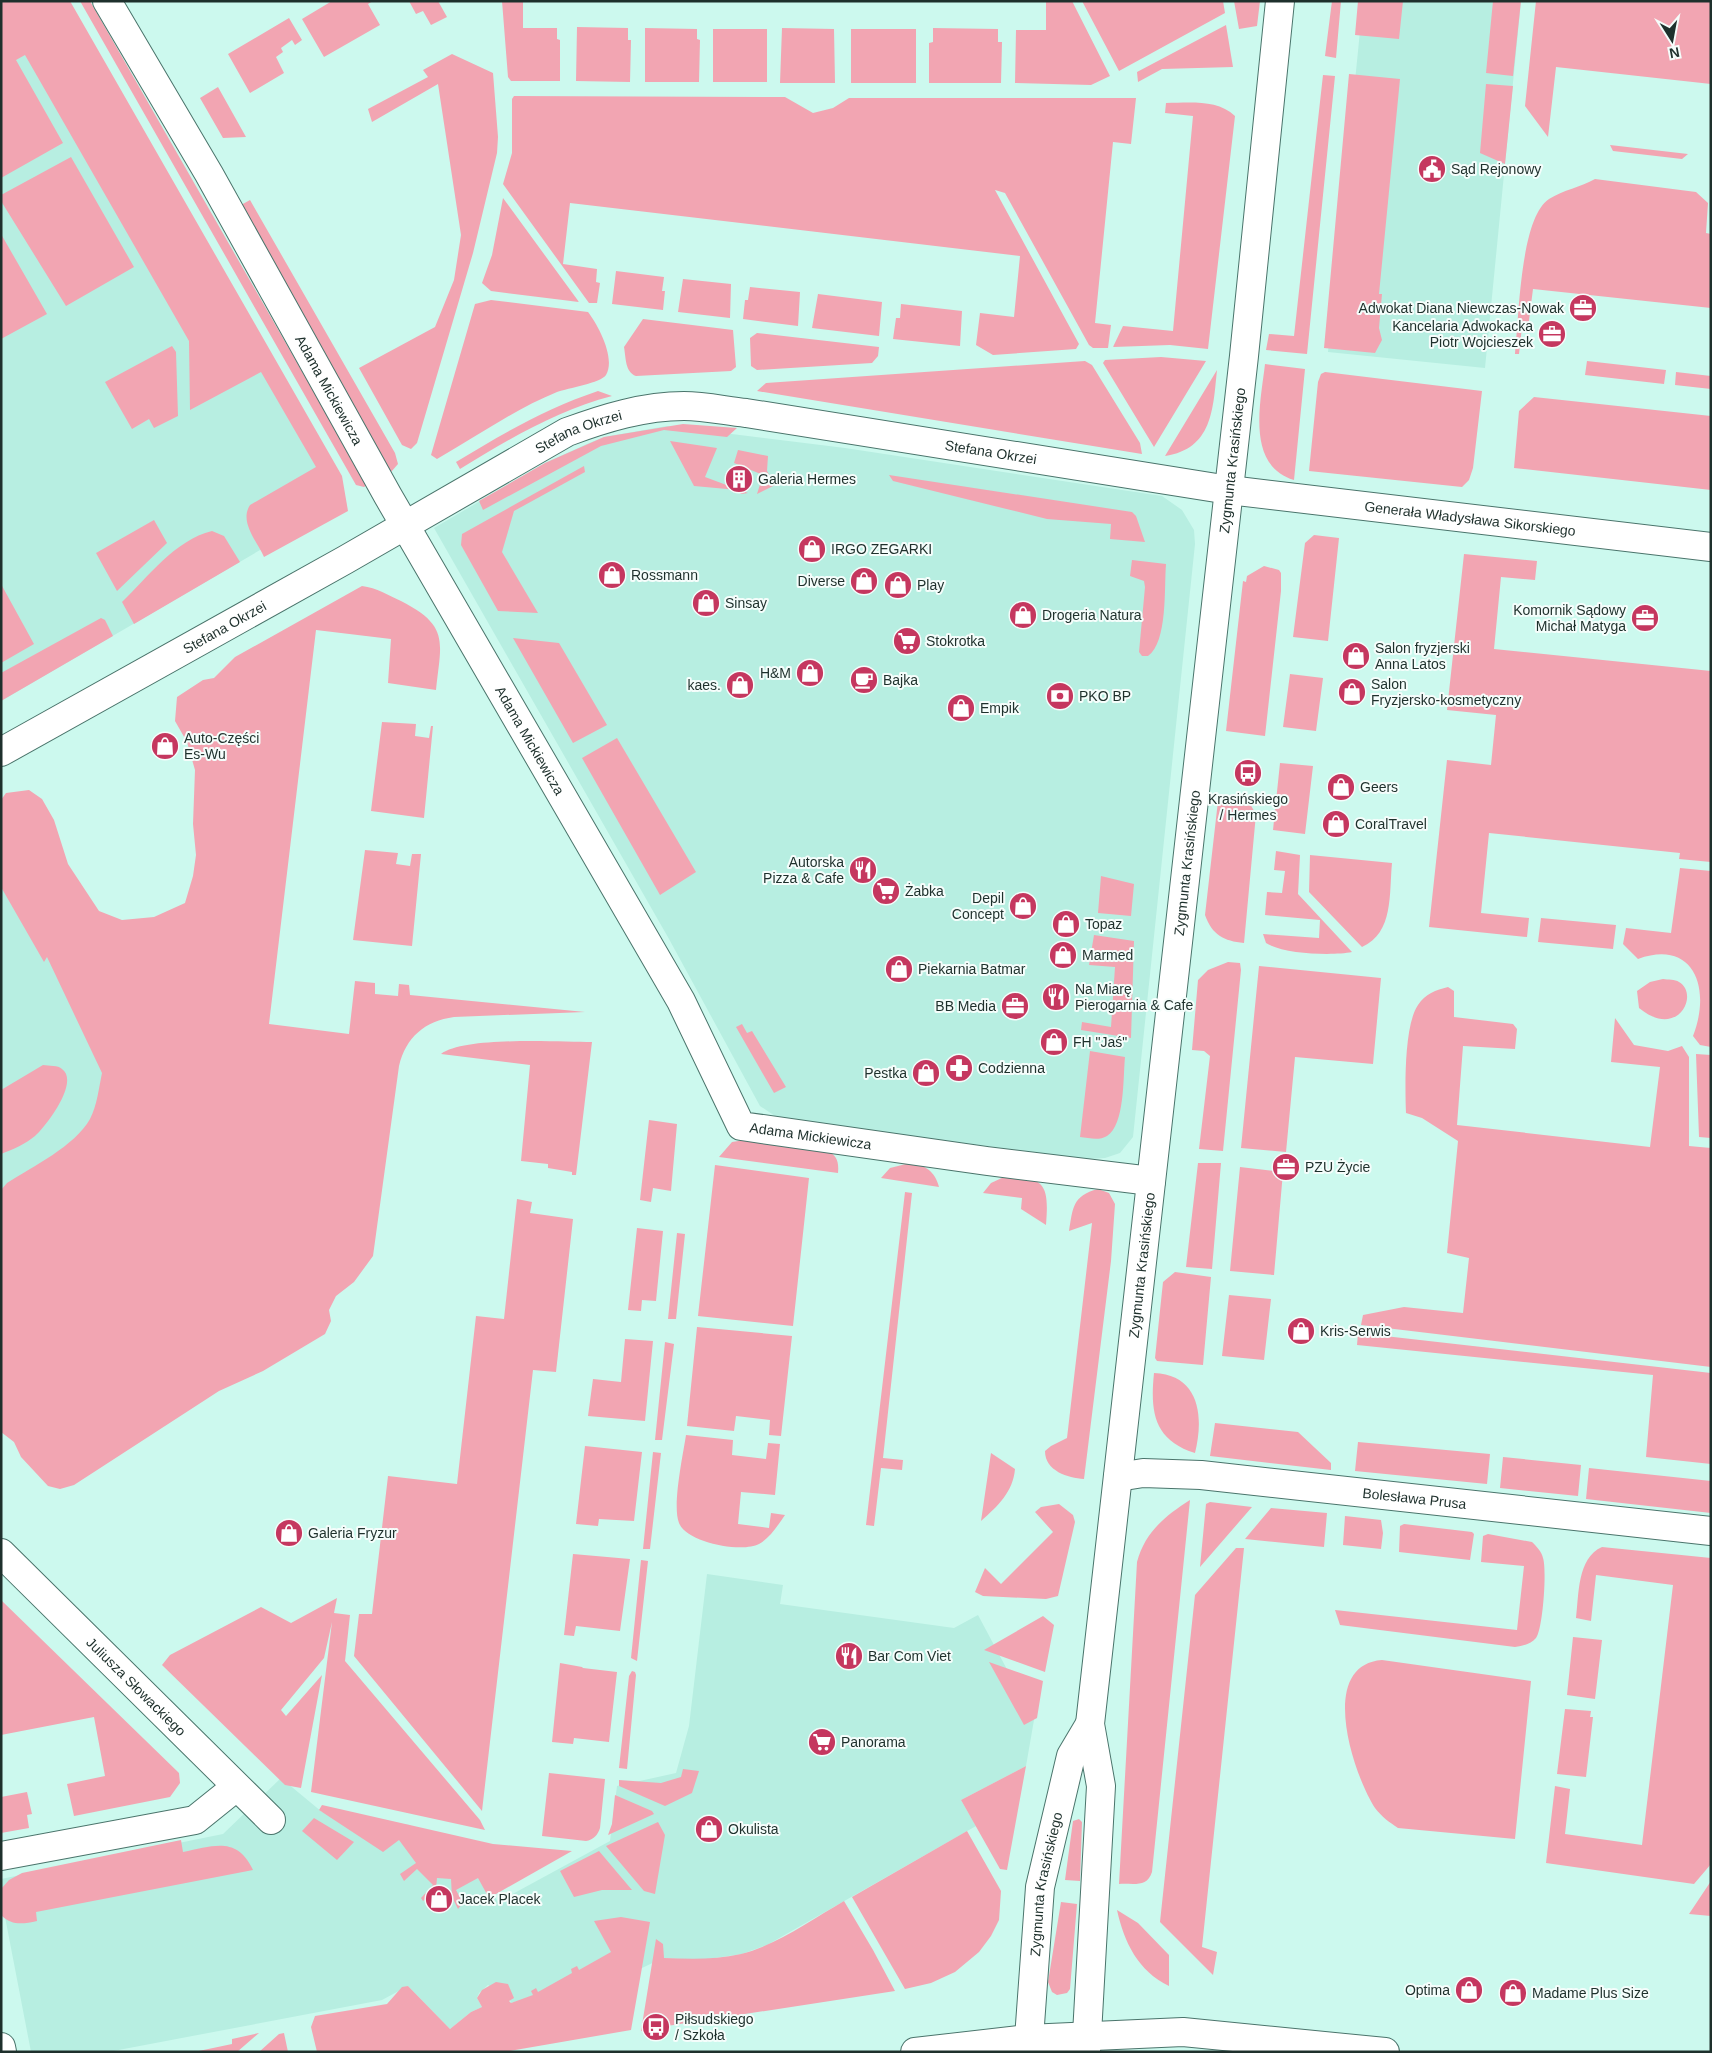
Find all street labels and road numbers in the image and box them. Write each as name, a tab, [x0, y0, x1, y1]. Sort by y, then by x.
street label: Adama Mickiewicza	[292, 332, 366, 448]
street label: Zygmunta Krasińskiego	[1216, 387, 1248, 534]
street label: Stefana Okrzei	[532, 407, 623, 457]
street label: Stefana Okrzei	[944, 437, 1038, 467]
street label: Generała Władysława Sikorskiego	[1364, 498, 1577, 539]
street label: Stefana Okrzei	[180, 598, 269, 657]
street label: Adama Mickiewicza	[492, 683, 568, 798]
street label: Zygmunta Krasińskiego	[1171, 789, 1203, 936]
street label: Adama Mickiewicza	[749, 1119, 873, 1153]
street label: Zygmunta Krasińskiego	[1125, 1191, 1158, 1339]
street label: Bolesława Prusa	[1362, 1485, 1467, 1512]
street label: Juliusza Słowackiego	[83, 1634, 189, 1739]
street label: Zygmunta Krasińskiego	[1027, 1810, 1066, 1957]

